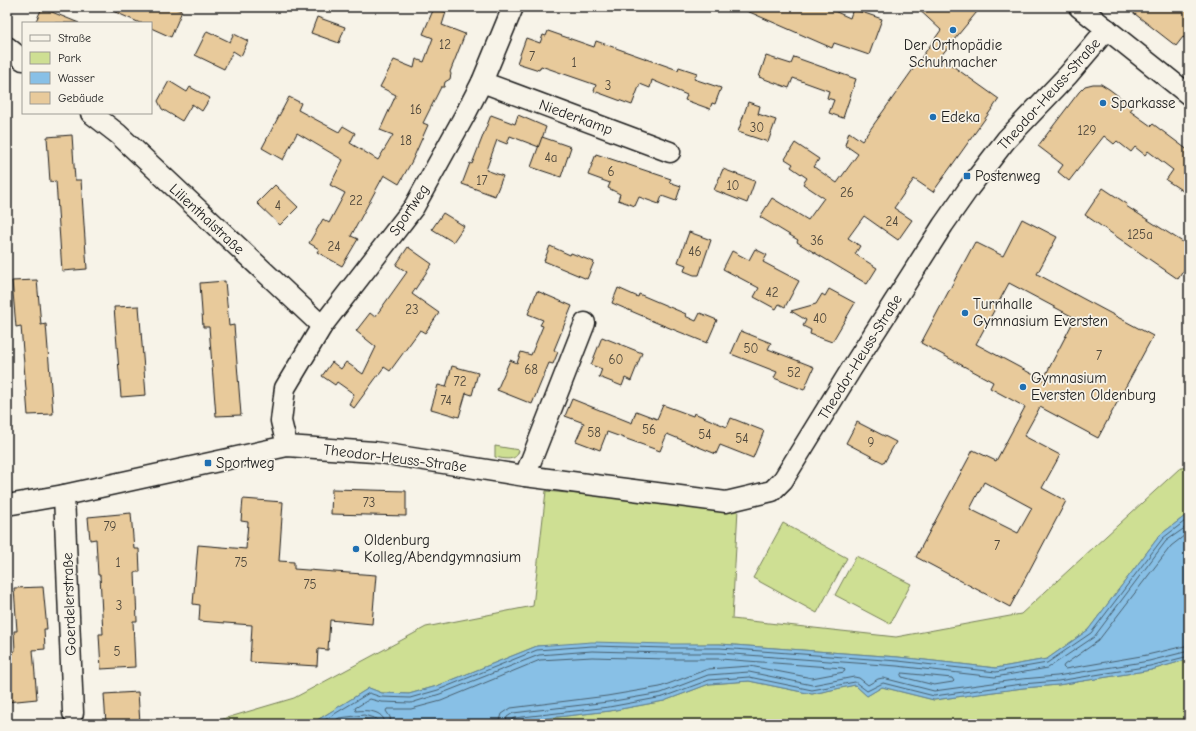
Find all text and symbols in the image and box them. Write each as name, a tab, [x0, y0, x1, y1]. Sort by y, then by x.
legend	[22, 22, 152, 114]
marker: Der Orthopädie Schuhmacher	[948, 25, 958, 35]
text: Straße	[58, 31, 91, 45]
street label: Theodor-Heuss-Straße	[994, 34, 1104, 154]
place label: Der Orthopädie Schuhmacher	[904, 36, 1003, 71]
house number: 12	[439, 37, 451, 52]
house number: 7	[529, 49, 535, 64]
text: Park	[58, 51, 81, 65]
house number: 1	[571, 55, 577, 70]
text: Wasser	[58, 71, 95, 85]
house number: 3	[605, 78, 611, 93]
text: Gebäude	[58, 91, 104, 105]
place label: Sparkasse	[1111, 94, 1176, 112]
street label: Niederkamp	[537, 95, 615, 139]
marker: Sparkasse	[1098, 98, 1108, 108]
house number: 16	[410, 102, 422, 117]
place label: Edeka	[941, 108, 980, 126]
marker: Edeka	[928, 112, 938, 122]
house number: 30	[750, 120, 764, 135]
house number: 129	[1078, 123, 1097, 138]
house number: 18	[400, 133, 412, 148]
house number: 4a	[544, 150, 558, 165]
house number: 6	[607, 164, 615, 179]
place label: Postenweg	[975, 167, 1041, 185]
marker: Postenweg	[962, 171, 972, 181]
house number: 17	[476, 173, 488, 188]
house number: 10	[726, 178, 740, 193]
street label: Lilienthalstraße	[166, 180, 249, 259]
street label: Sportweg	[385, 181, 433, 239]
house number: 26	[840, 185, 854, 200]
house number: 22	[349, 193, 363, 208]
house number: 4	[275, 198, 281, 213]
house number: 24	[885, 214, 899, 229]
house number: 125a	[1127, 227, 1153, 242]
house number: 36	[810, 233, 824, 248]
house number: 24	[327, 239, 341, 254]
house number: 46	[688, 244, 702, 259]
house number: 42	[765, 285, 779, 300]
street label: Theodor-Heuss-Straße	[814, 291, 906, 423]
place label: Turnhalle Gymnasium Eversten	[973, 295, 1108, 330]
house number: 23	[405, 302, 419, 317]
marker: Turnhalle Gymnasium Eversten	[960, 308, 970, 318]
house number: 40	[813, 311, 827, 326]
house number: 50	[744, 341, 759, 356]
house number: 7	[1096, 348, 1102, 363]
house number: 60	[609, 352, 624, 367]
house number: 68	[524, 362, 538, 377]
house number: 52	[787, 365, 801, 380]
place label: Gymnasium Eversten Oldenburg	[1031, 369, 1156, 404]
house number: 72	[454, 374, 467, 389]
marker: Gymnasium Eversten Oldenburg	[1018, 382, 1028, 392]
house number: 74	[440, 393, 452, 408]
house number: 56	[642, 422, 656, 437]
house number: 58	[587, 425, 601, 440]
house number: 54	[698, 427, 712, 442]
house number: 54	[735, 431, 749, 446]
house number: 9	[868, 435, 875, 450]
street label: Theodor-Heuss-Straße	[322, 440, 468, 476]
place label: Sportweg	[216, 454, 275, 472]
marker: Sportweg	[203, 458, 213, 468]
house number: 73	[363, 495, 375, 510]
house number: 79	[103, 519, 117, 534]
place label: Oldenburg Kolleg/Abendgymnasium	[364, 531, 521, 566]
house number: 7	[994, 538, 1000, 553]
marker: Oldenburg Kolleg/Abendgymnasium	[351, 544, 361, 554]
street label: Goerdelerstraße	[58, 552, 80, 656]
house number: 1	[115, 555, 121, 570]
house number: 75	[234, 555, 248, 570]
house number: 75	[303, 577, 317, 592]
house number: 3	[116, 598, 122, 613]
house number: 5	[113, 644, 121, 659]

